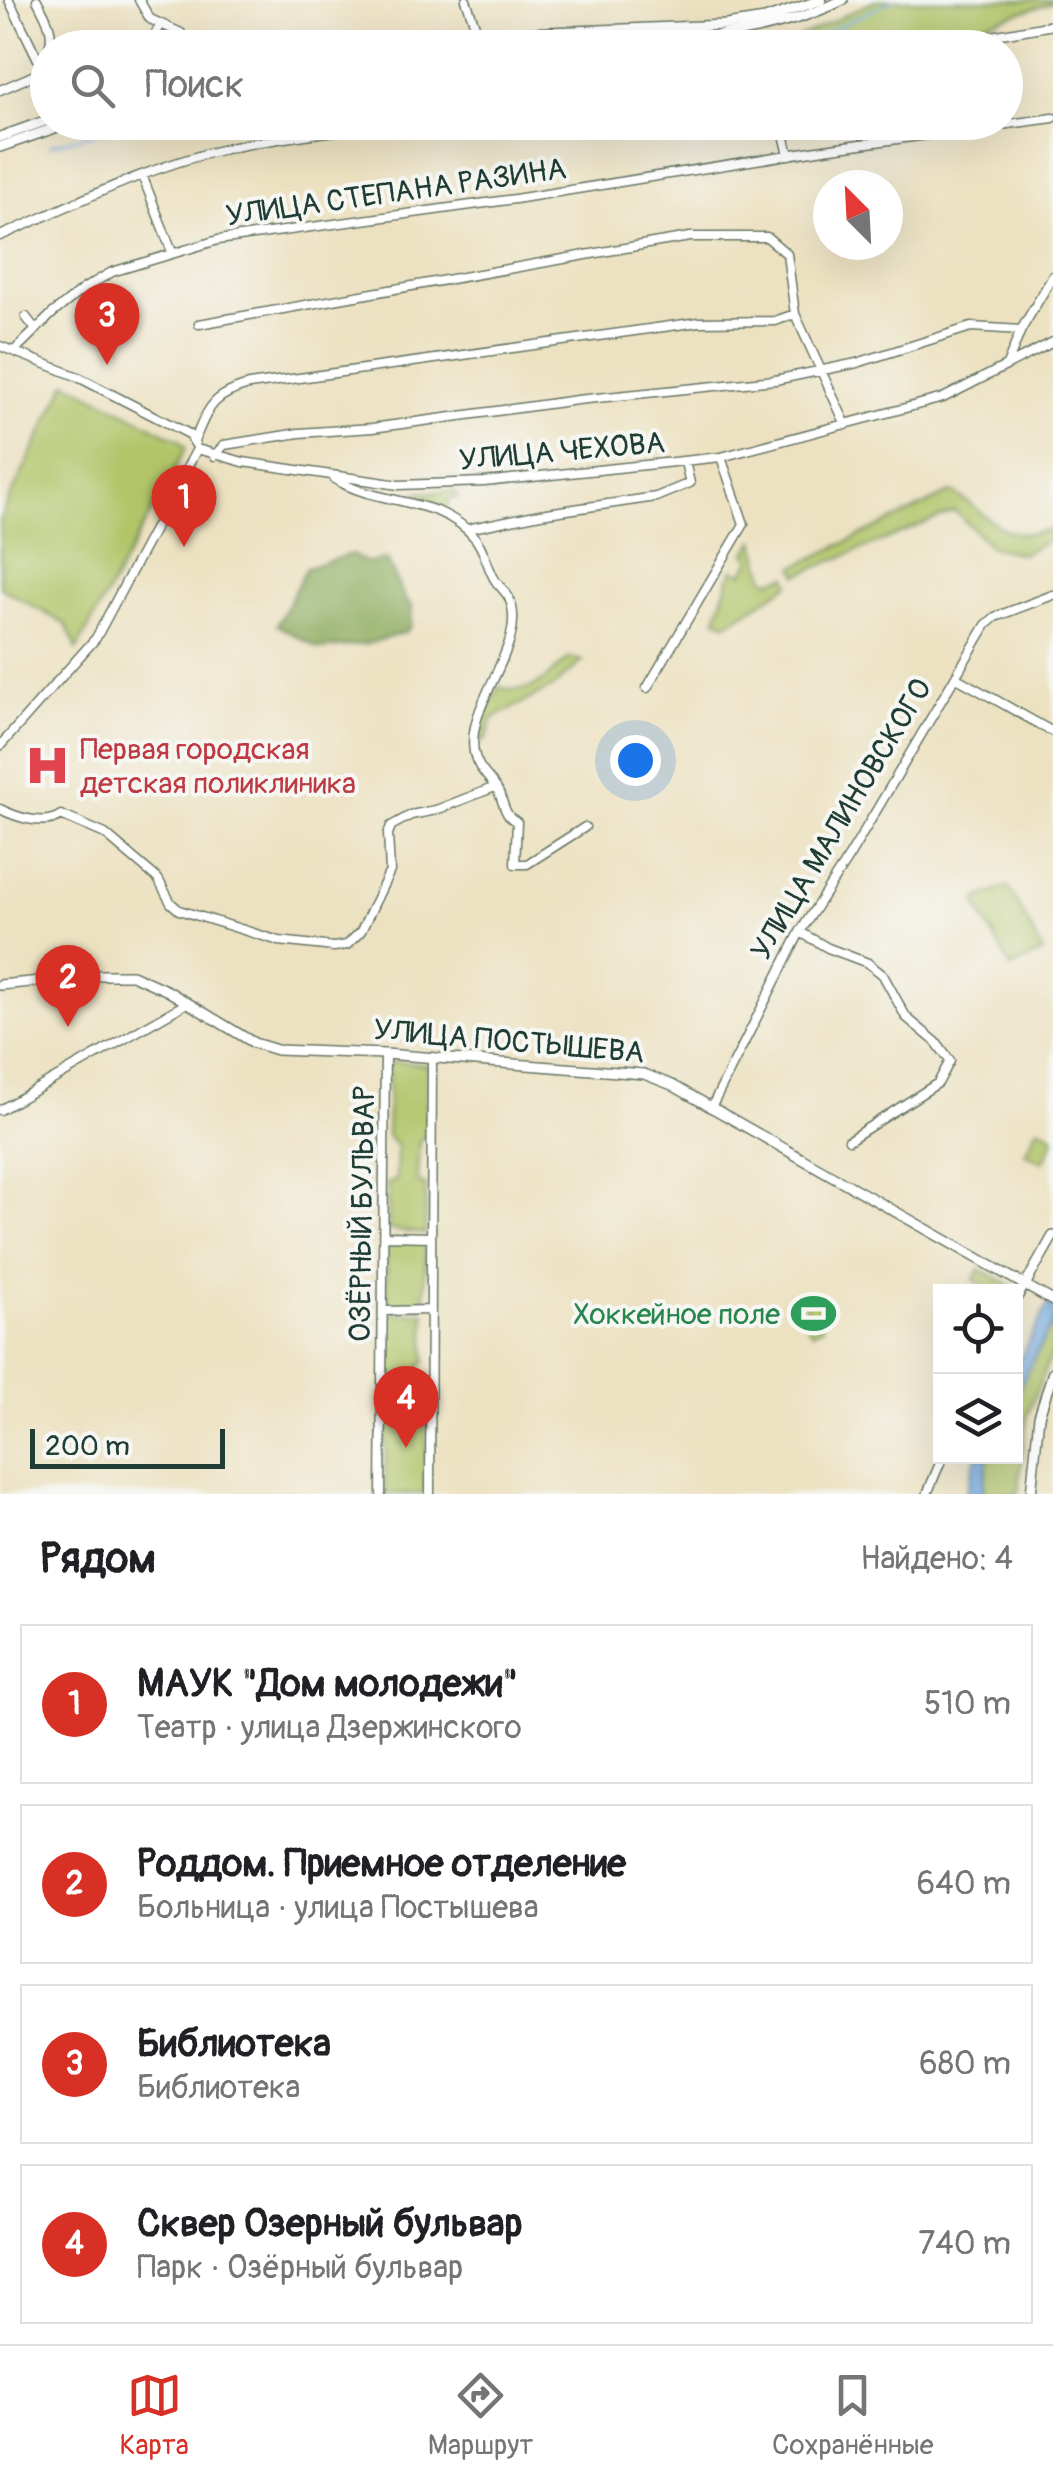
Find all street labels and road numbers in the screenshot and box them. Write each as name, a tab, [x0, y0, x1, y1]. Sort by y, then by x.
street label: УЛИЦА СТЕПАНА РАЗИНА	[224, 150, 569, 235]
street label: УЛИЦА ЧЕХОВА	[458, 424, 667, 479]
street label: УЛИЦА МАЛИНОВСКОГО	[743, 672, 940, 967]
street label: УЛИЦА ПОСТЫШЕВА	[372, 1011, 646, 1072]
street label: ОЗЁРНЫЙ БУЛЬВАР	[342, 1086, 383, 1342]

